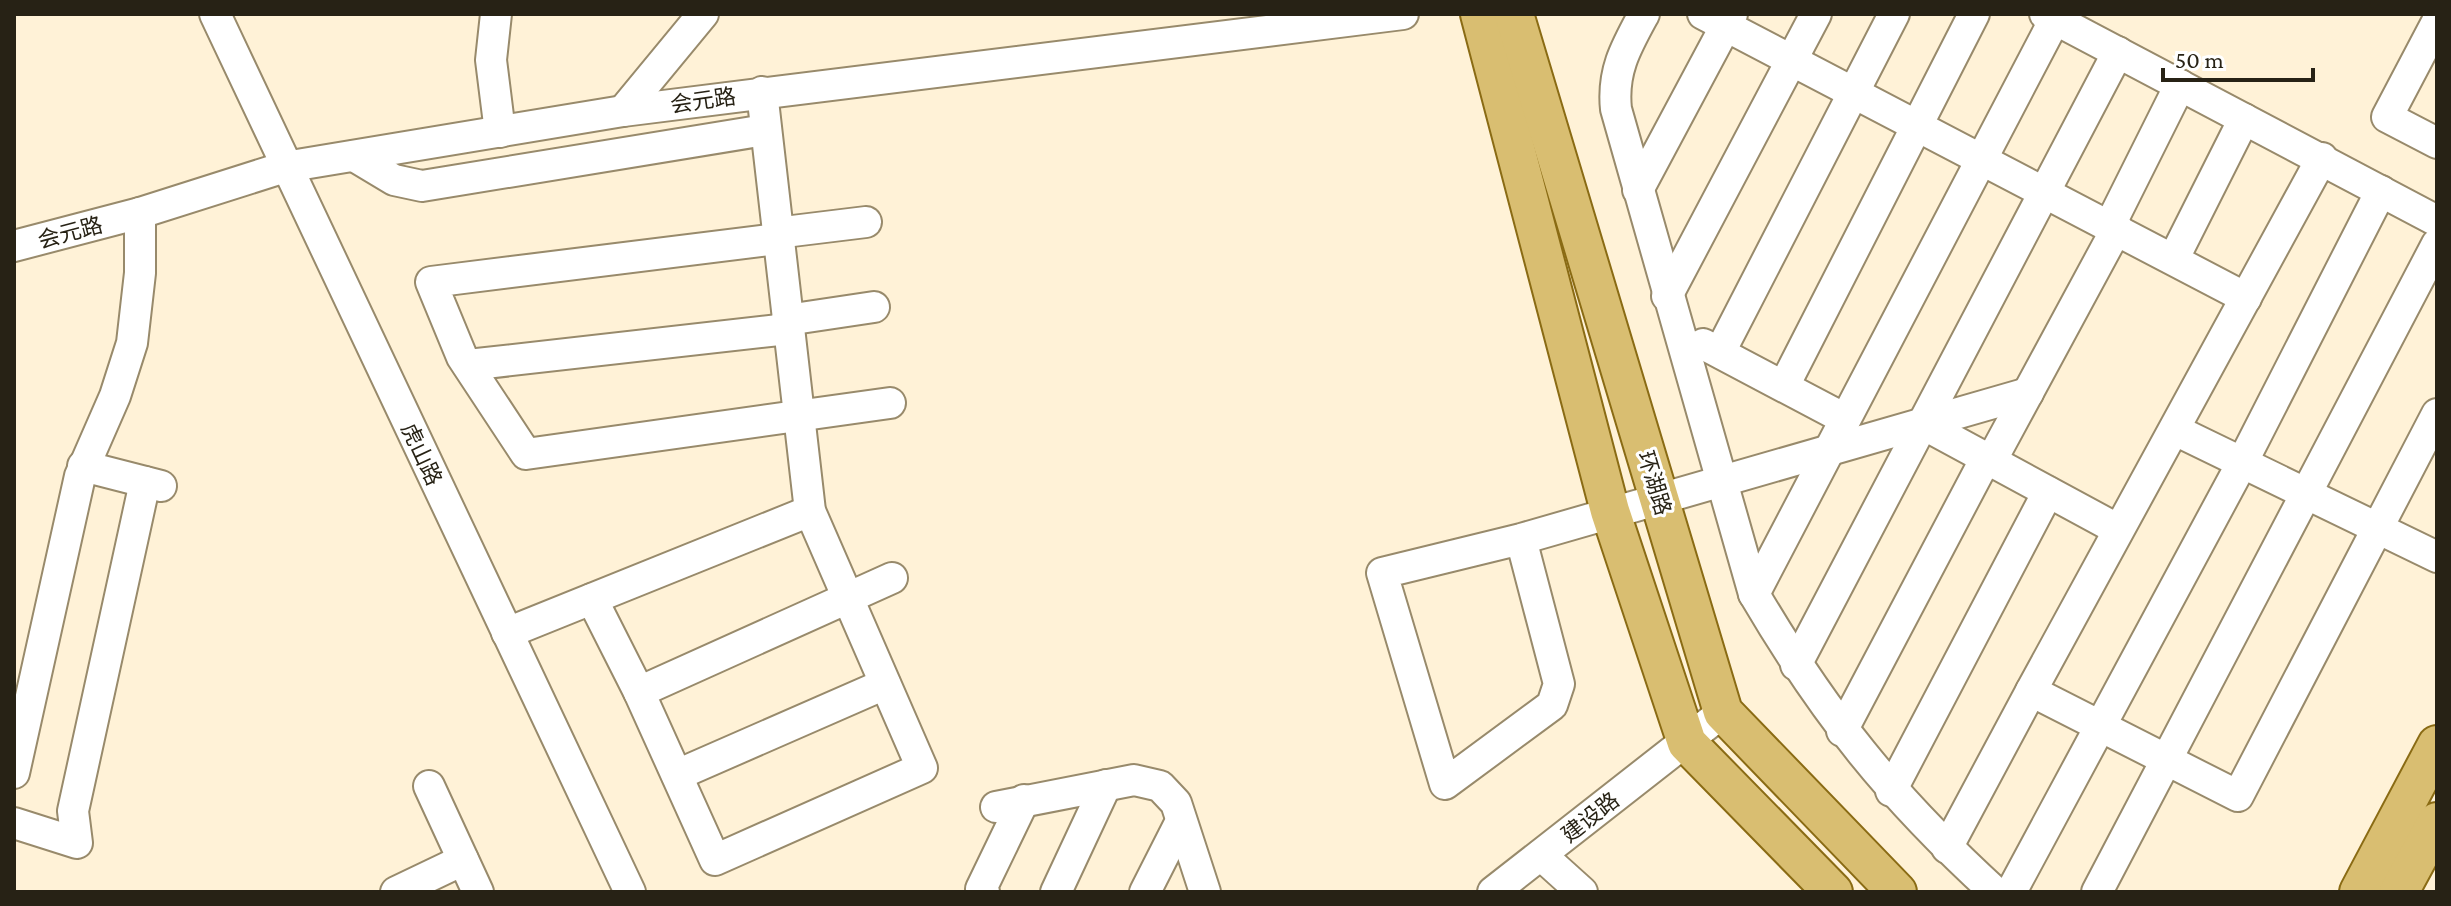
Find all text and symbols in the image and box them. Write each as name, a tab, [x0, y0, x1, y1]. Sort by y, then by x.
scale bar	[2163, 32, 2313, 82]
text: 50 m	[2175, 46, 2224, 73]
street label: 会元路	[669, 84, 737, 117]
street label: 会元路	[35, 212, 105, 253]
street label: 虎山路	[396, 419, 447, 489]
street label: 环湖路	[1633, 448, 1676, 518]
street label: 建设路	[1557, 787, 1624, 848]

